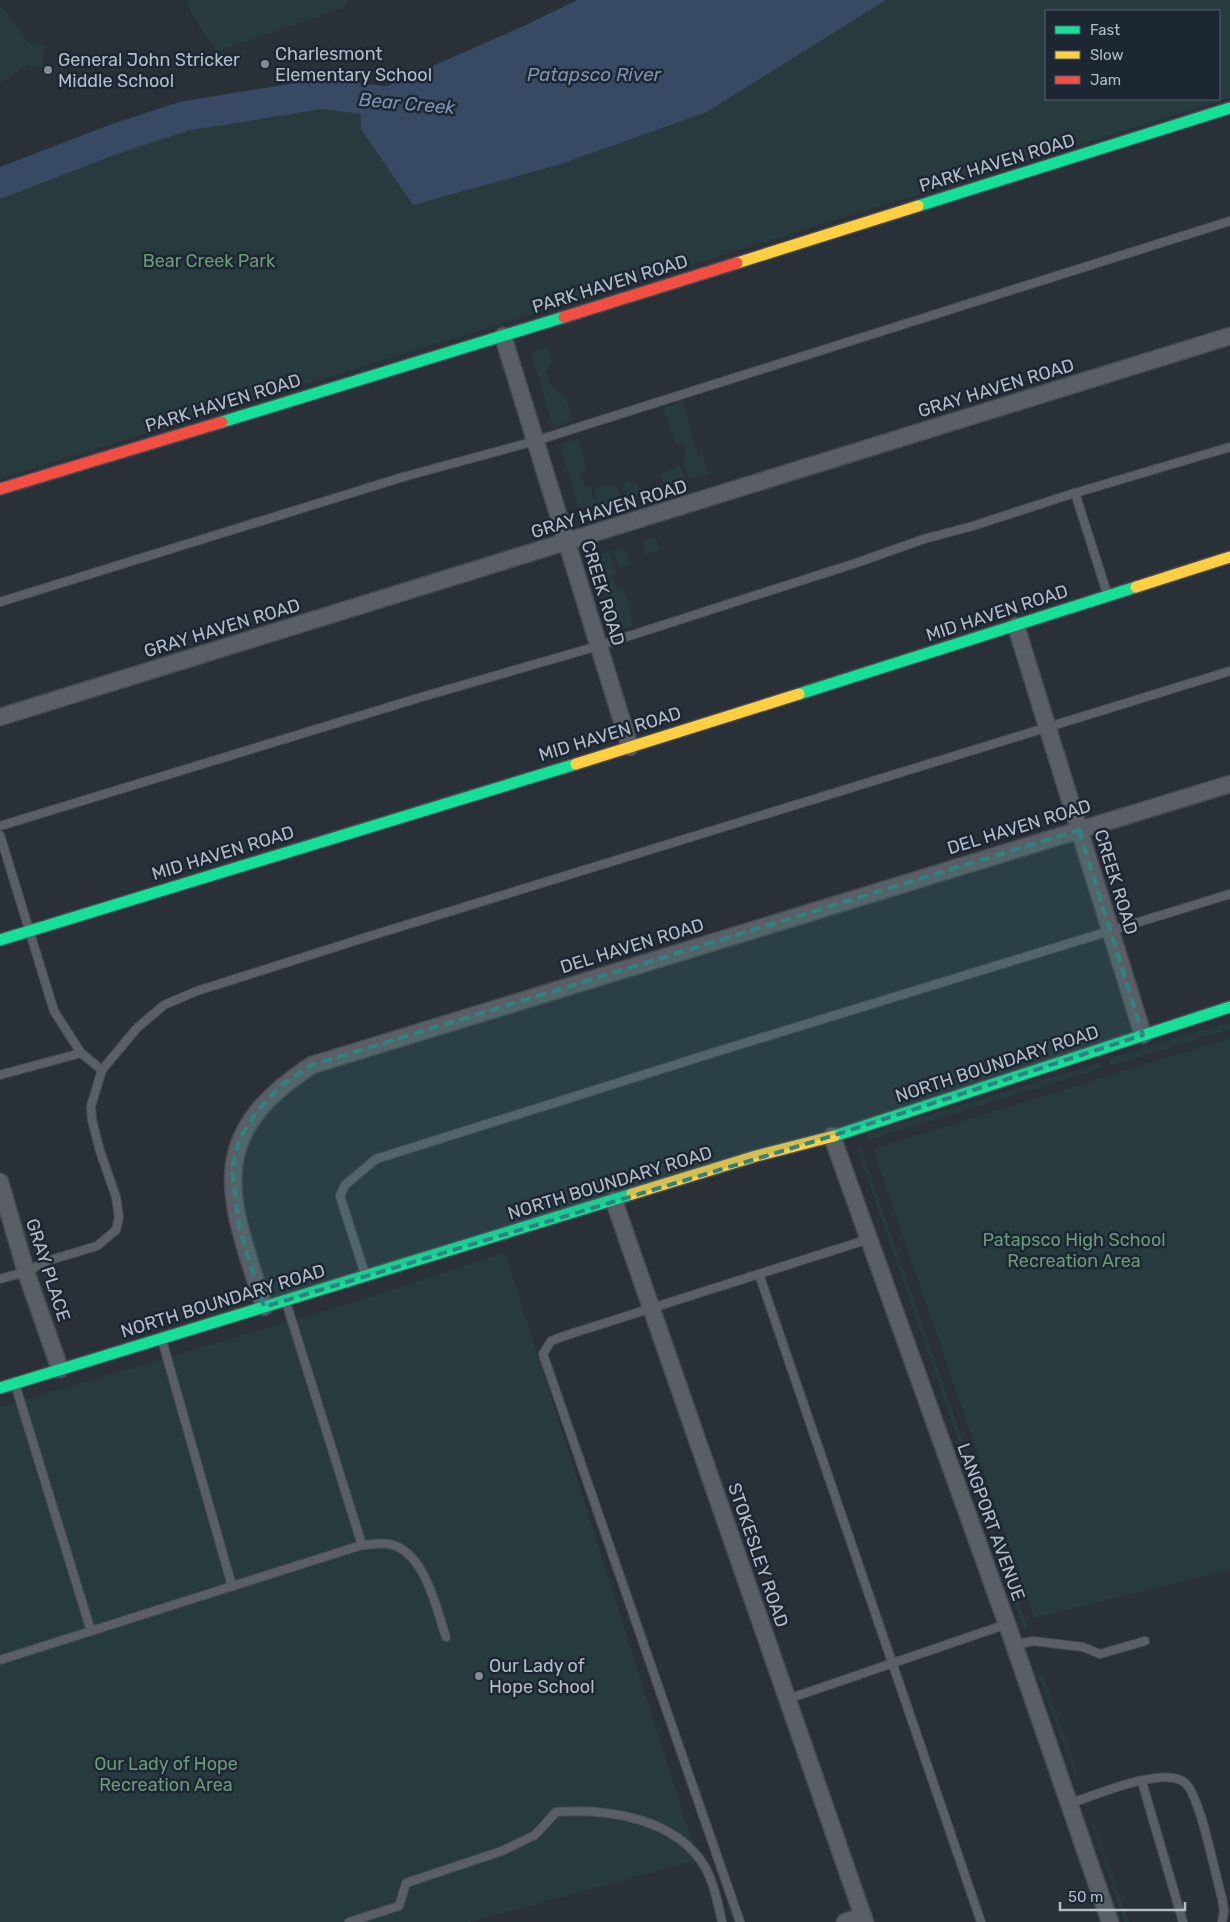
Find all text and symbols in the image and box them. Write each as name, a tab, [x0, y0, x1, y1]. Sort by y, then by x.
legend	[1045, 10, 1220, 100]
text: Fast	[1090, 21, 1120, 39]
place label: Charlesmont Elementary School	[275, 43, 432, 86]
text: Slow	[1090, 46, 1123, 64]
place label: General John Stricker Middle School	[58, 49, 240, 92]
marker: Charlesmont Elementary School	[259, 58, 271, 70]
water label: Patapsco River	[527, 63, 662, 86]
marker: General John Stricker Middle School	[42, 64, 54, 76]
text: Jam	[1090, 71, 1121, 89]
water label: Bear Creek	[358, 88, 456, 119]
street label: PARK HAVEN ROAD	[917, 129, 1077, 197]
park label: Bear Creek Park	[143, 250, 276, 272]
street label: PARK HAVEN ROAD	[530, 250, 690, 318]
street label: GRAY HAVEN ROAD	[915, 354, 1077, 422]
street label: PARK HAVEN ROAD	[143, 369, 303, 437]
street label: GRAY HAVEN ROAD	[528, 475, 690, 543]
street label: CREEK ROAD	[577, 538, 629, 648]
street label: MID HAVEN ROAD	[923, 580, 1071, 646]
street label: GRAY HAVEN ROAD	[141, 594, 303, 662]
street label: MID HAVEN ROAD	[536, 702, 684, 766]
street label: DEL HAVEN ROAD	[944, 795, 1094, 859]
street label: MID HAVEN ROAD	[149, 821, 297, 885]
street label: CREEK ROAD	[1090, 827, 1142, 937]
street label: DEL HAVEN ROAD	[557, 914, 707, 978]
street label: NORTH BOUNDARY ROAD	[892, 1021, 1102, 1107]
street label: NORTH BOUNDARY ROAD	[505, 1141, 715, 1225]
street label: GRAY PLACE	[21, 1216, 75, 1324]
park label: Patapsco High School Recreation Area	[982, 1229, 1166, 1272]
street label: NORTH BOUNDARY ROAD	[118, 1259, 328, 1343]
street label: LANGPORT AVENUE	[952, 1440, 1030, 1604]
street label: STOKESLEY ROAD	[723, 1480, 793, 1630]
place label: Our Lady of Hope School	[489, 1655, 595, 1698]
marker: Our Lady of Hope School	[473, 1670, 485, 1682]
park label: Our Lady of Hope Recreation Area	[94, 1753, 238, 1796]
scale bar	[1060, 1880, 1185, 1912]
text: 50 m	[1068, 1888, 1103, 1906]

